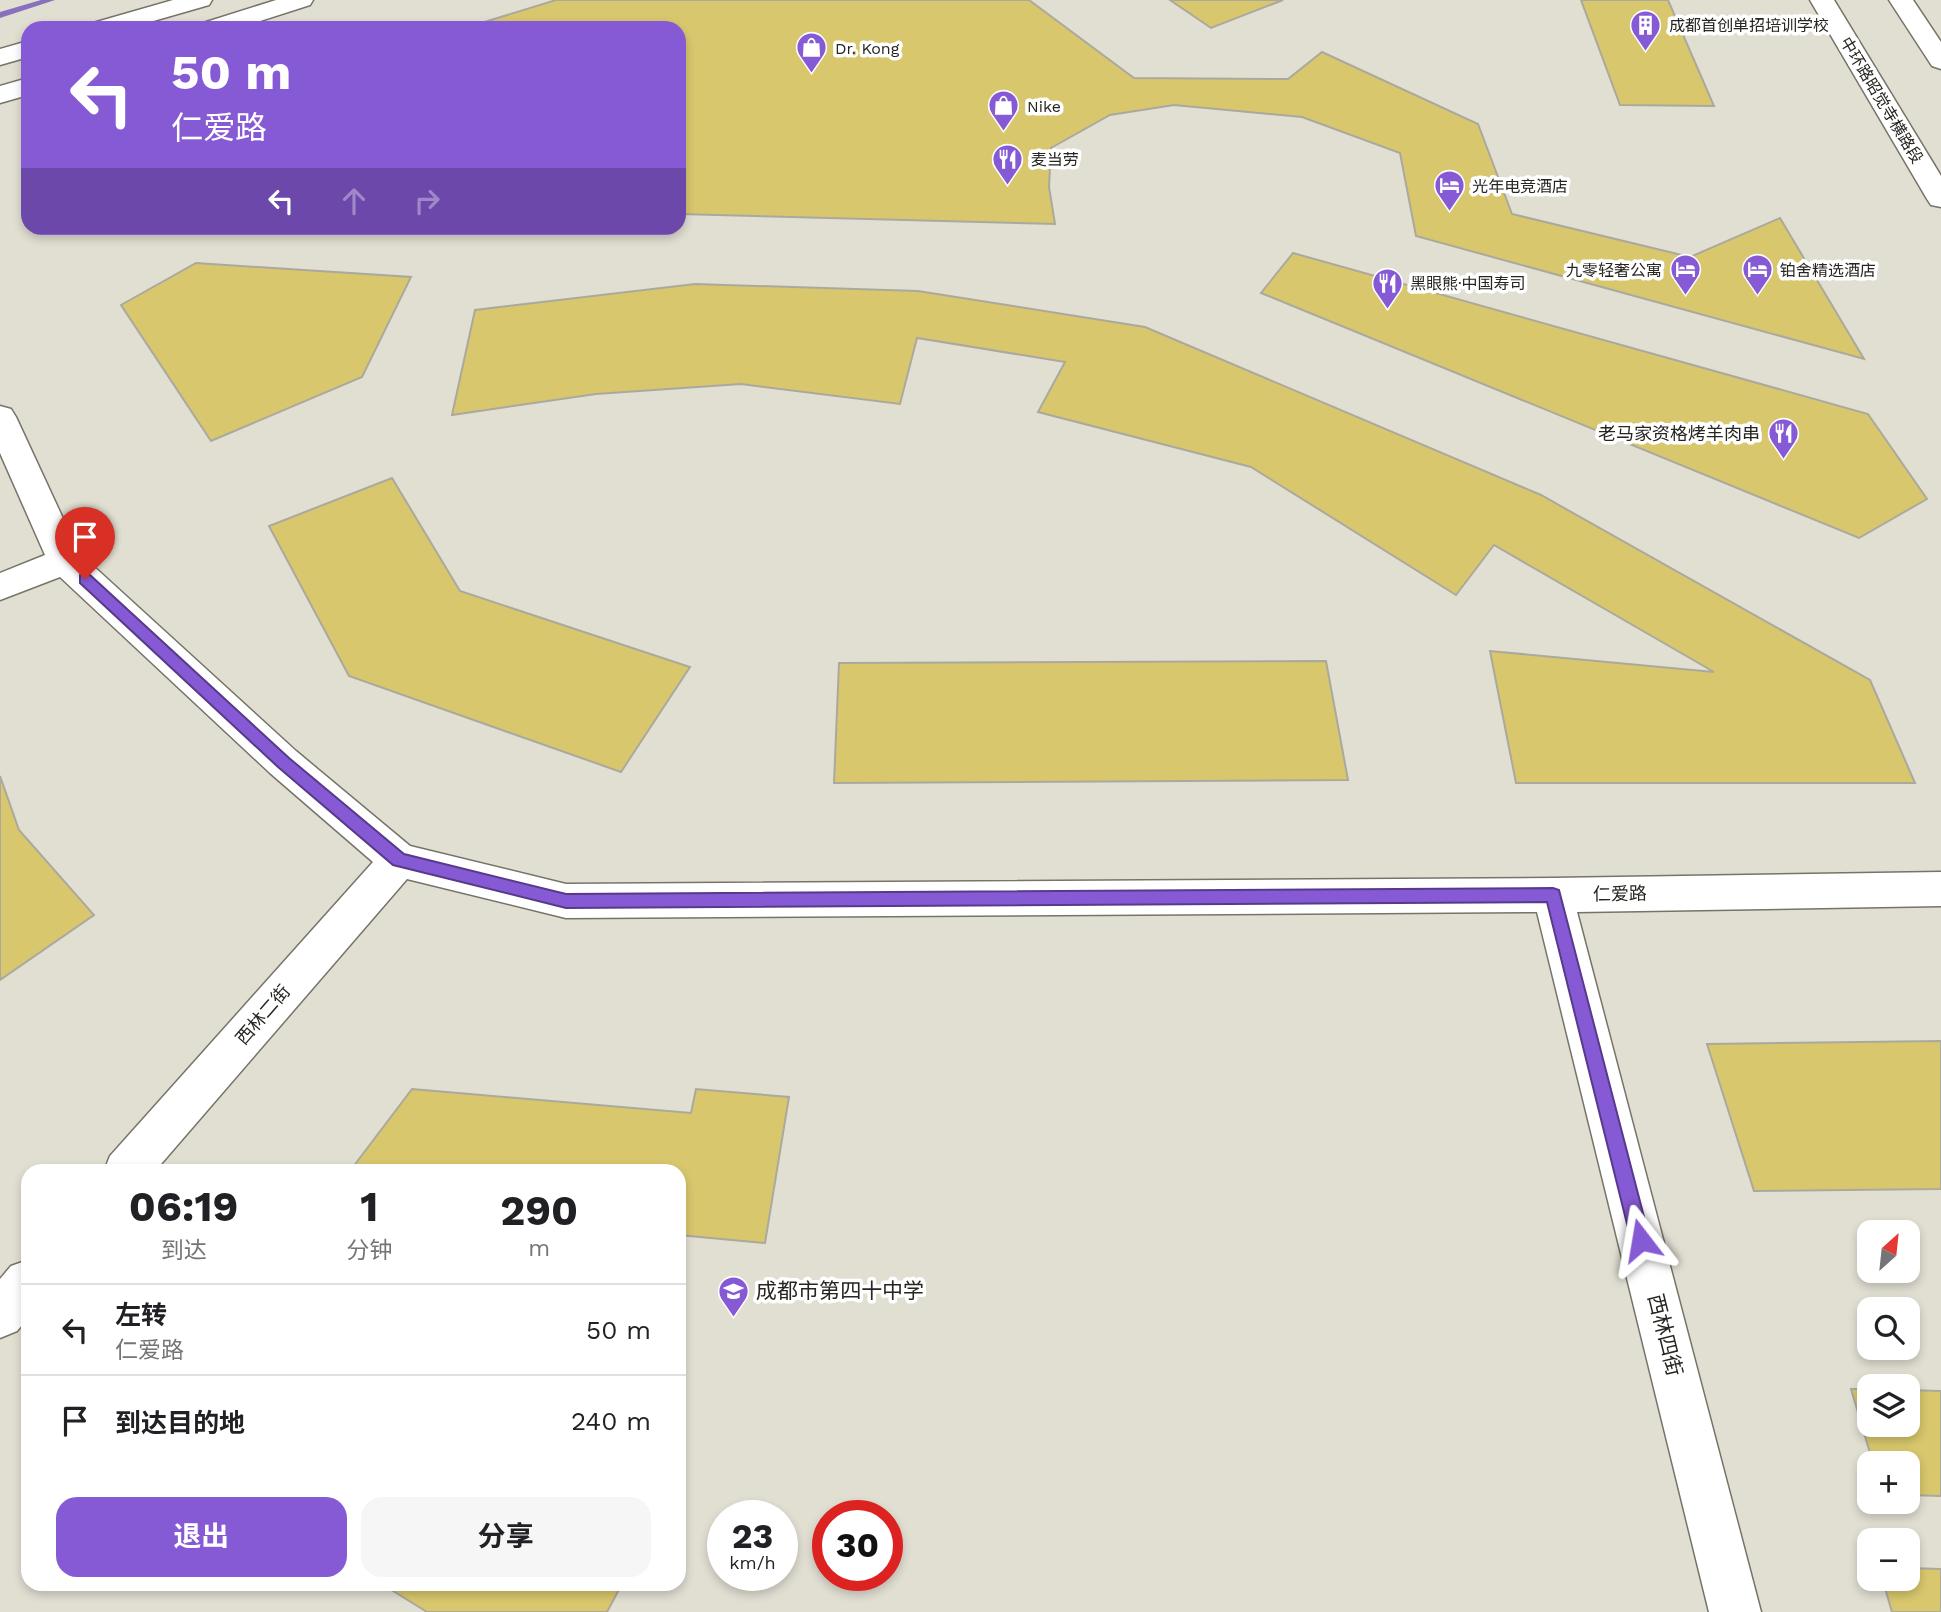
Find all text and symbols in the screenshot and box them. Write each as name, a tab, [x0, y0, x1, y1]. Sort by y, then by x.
building icon: 成都首创单招培训学校	[1629, 8, 1663, 52]
place label: 成都首创单招培训学校	[1669, 16, 1829, 35]
shop icon: Dr. Kong	[795, 31, 829, 75]
street label: 中环路昭觉寺横路段	[1836, 34, 1927, 167]
place label: Dr. Kong	[835, 39, 900, 58]
text: 50 m	[171, 43, 291, 101]
icon: left	[56, 49, 147, 140]
shop icon: Nike	[987, 89, 1021, 133]
place label: Nike	[1027, 97, 1061, 116]
text: 仁爱路	[171, 109, 267, 147]
restaurant icon: 麦当劳	[991, 142, 1025, 186]
place label: 麦当劳	[1031, 150, 1079, 169]
hotel icon: 光年电竞酒店	[1432, 169, 1466, 213]
place label: 光年电竞酒店	[1472, 177, 1568, 196]
icon: left	[262, 182, 300, 220]
icon: ahead	[335, 182, 373, 220]
icon: right	[408, 182, 446, 220]
hotel icon: 九零轻奢公寓	[1668, 253, 1702, 297]
hotel icon: 铂舍精选酒店	[1740, 253, 1774, 297]
place label: 九零轻奢公寓	[1566, 261, 1662, 280]
place label: 铂舍精选酒店	[1780, 261, 1876, 280]
restaurant icon: 黑眼熊·中国寿司	[1370, 266, 1404, 310]
place label: 黑眼熊·中国寿司	[1410, 274, 1526, 293]
restaurant icon: 老马家资格烤羊肉串	[1766, 417, 1800, 461]
place label: 老马家资格烤羊肉串	[1598, 423, 1760, 444]
pin	[55, 507, 115, 579]
icon: arrive	[66, 518, 104, 556]
street label: 仁爱路	[1593, 883, 1647, 904]
street label: 西林二街	[231, 981, 294, 1049]
text: 06:19	[129, 1182, 238, 1231]
text: 1	[360, 1182, 378, 1231]
text: 290	[500, 1186, 578, 1235]
position arrow	[1604, 1203, 1678, 1277]
north arrow	[1857, 1220, 1920, 1283]
map controls	[1857, 1220, 1920, 1591]
text: m	[528, 1235, 550, 1262]
text: 到达	[161, 1237, 207, 1264]
text: 分钟	[346, 1237, 392, 1264]
school or university icon: 成都市第四十中学	[716, 1274, 750, 1318]
place label: 成都市第四十中学	[756, 1278, 924, 1303]
street label: 西林四街	[1643, 1291, 1688, 1379]
button: search	[1857, 1297, 1920, 1360]
text: 左转	[115, 1300, 167, 1330]
icon: left	[56, 1311, 94, 1349]
text: 50 m	[586, 1315, 651, 1345]
text: 仁爱路	[115, 1337, 184, 1364]
button: layers	[1857, 1374, 1920, 1437]
icon: arrive	[56, 1402, 94, 1440]
text: 240 m	[571, 1406, 651, 1436]
text: 到达目的地	[115, 1408, 245, 1438]
button: +	[1857, 1451, 1920, 1514]
button: 退出	[56, 1497, 347, 1577]
button: 分享	[361, 1497, 651, 1577]
speed limit sign: 30	[812, 1500, 903, 1591]
text: 23	[732, 1515, 773, 1557]
button: −	[1857, 1528, 1920, 1591]
text: km/h	[729, 1552, 776, 1573]

